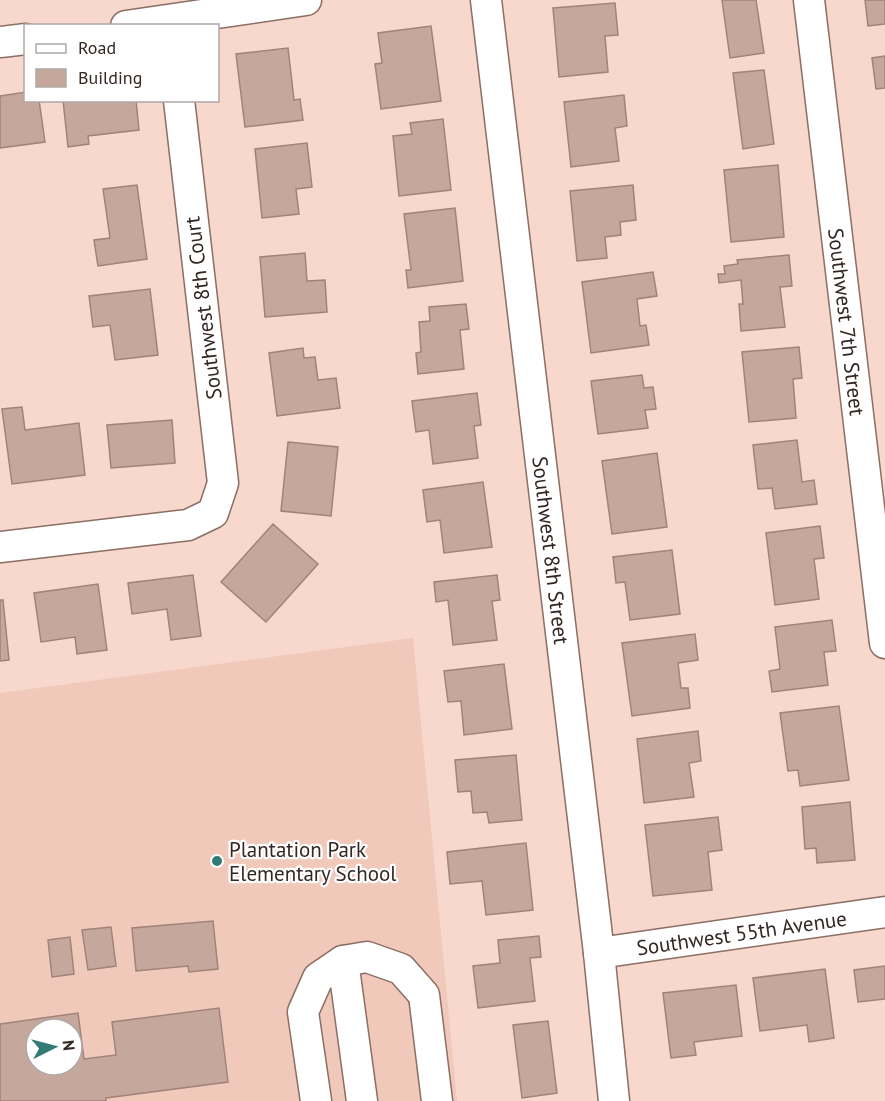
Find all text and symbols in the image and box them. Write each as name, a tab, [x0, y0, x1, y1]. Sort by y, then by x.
legend	[24, 24, 219, 102]
text: Road	[78, 36, 116, 59]
text: Building	[78, 66, 142, 89]
street label: Southwest 8th Court	[178, 215, 228, 401]
street label: Southwest 7th Street	[823, 226, 872, 417]
street label: Southwest 8th Street	[527, 455, 576, 646]
place label: Plantation Park Elementary School	[229, 836, 396, 887]
marker: Plantation Park Elementary School	[210, 854, 224, 868]
street label: Southwest 55th Avenue	[635, 904, 848, 961]
north arrow	[24, 1017, 84, 1077]
text: N	[58, 1039, 79, 1052]

